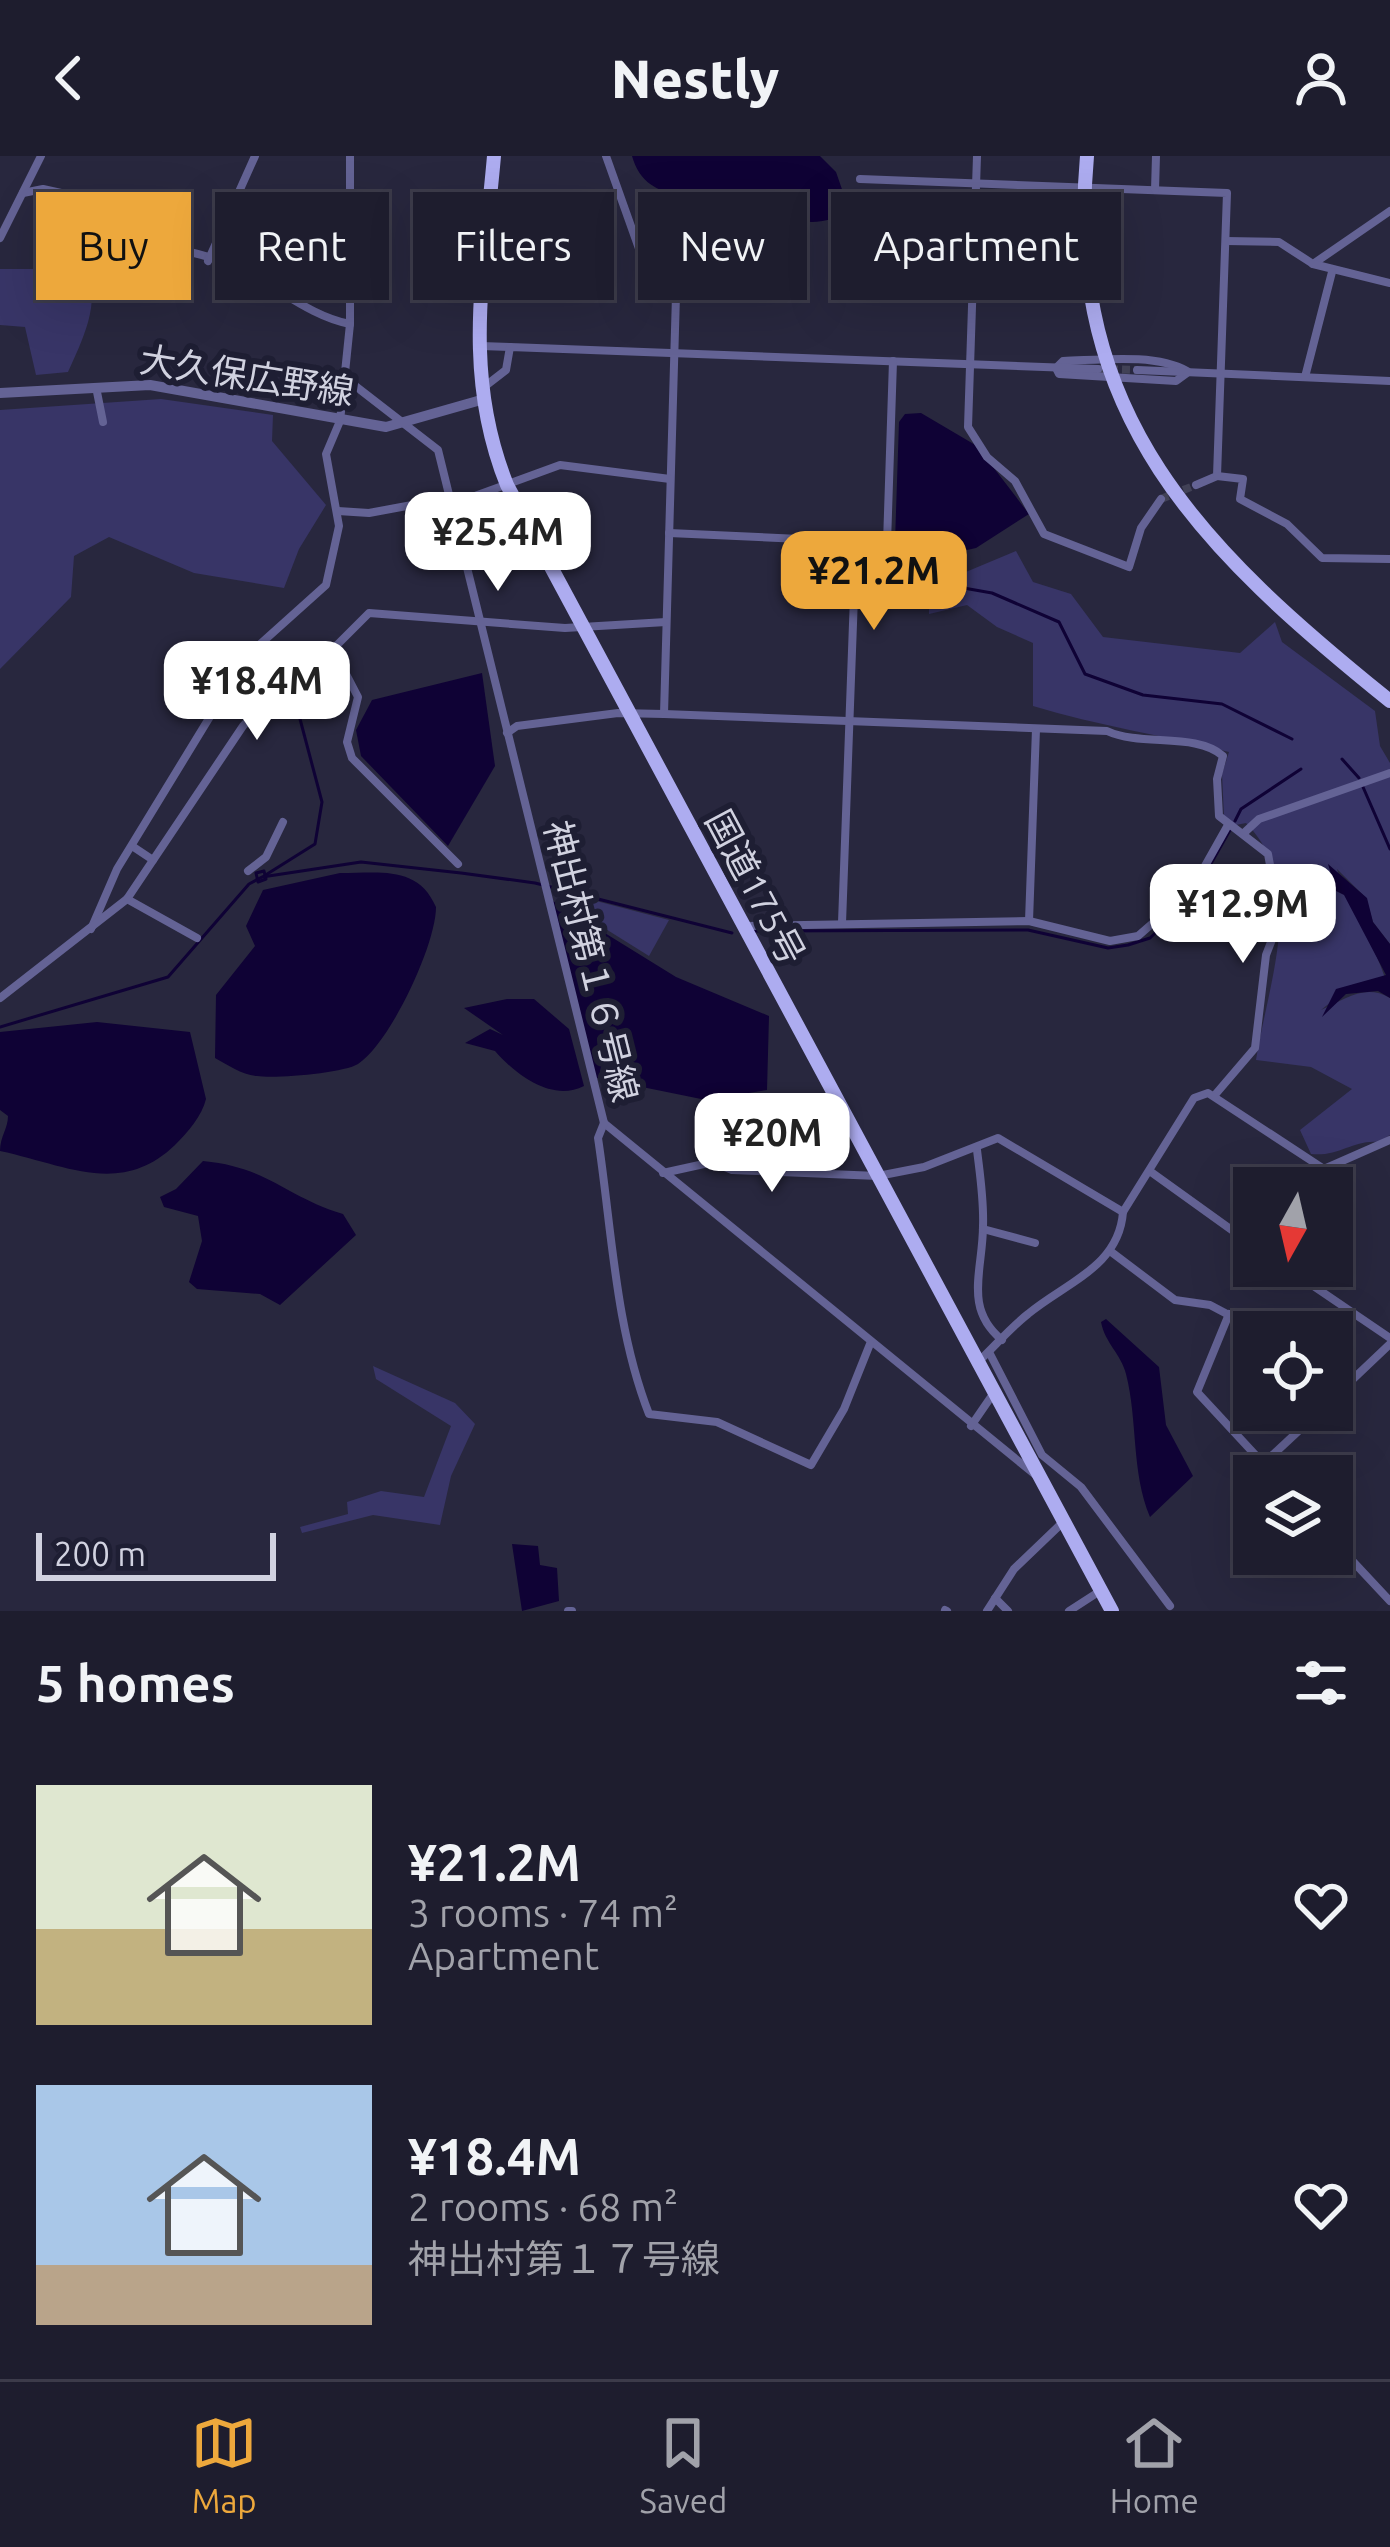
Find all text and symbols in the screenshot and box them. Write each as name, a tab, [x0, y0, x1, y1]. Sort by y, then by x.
icon: back	[36, 45, 102, 111]
icon: person	[1288, 45, 1354, 111]
text: Nestly	[611, 48, 779, 108]
chip: Buy	[36, 192, 191, 300]
chip: Rent	[215, 192, 389, 300]
chip: Filters	[413, 192, 614, 300]
chip: New	[638, 192, 807, 300]
chip: Apartment	[831, 192, 1121, 300]
street label: 大久保広野線	[137, 338, 357, 412]
pin: ¥25.4M	[400, 492, 596, 594]
text: ¥25.4M	[432, 509, 564, 552]
pin: ¥21.2M	[776, 531, 972, 633]
text: ¥21.2M	[808, 548, 940, 591]
pin: ¥18.4M	[159, 641, 355, 743]
text: ¥18.4M	[191, 658, 323, 701]
street label: 国道175号	[698, 803, 814, 971]
street label: 神出村第１６号線	[537, 816, 647, 1106]
pin: ¥12.9M	[1145, 864, 1341, 966]
text: ¥12.9M	[1177, 881, 1309, 924]
pin: ¥20M	[701, 1093, 843, 1195]
text: ¥20M	[722, 1110, 822, 1153]
north arrow	[1233, 1167, 1353, 1287]
map controls	[1233, 1167, 1353, 1575]
button: locate	[1233, 1311, 1353, 1431]
button: layers	[1233, 1455, 1353, 1575]
scale bar	[36, 1527, 276, 1580]
text: 200 m	[54, 1535, 146, 1572]
icon: filters	[1288, 1650, 1354, 1716]
text: 5 homes	[36, 1654, 235, 1712]
icon: home	[132, 1833, 276, 1977]
text: ¥21.2M	[408, 1833, 581, 1891]
icon: heart	[1288, 1872, 1354, 1938]
text: 3 rooms · 74 m²	[408, 1891, 678, 1934]
text: Apartment	[408, 1934, 599, 1977]
text: ¥18.4M	[408, 2127, 581, 2185]
icon: home	[132, 2133, 276, 2277]
icon: heart	[1288, 2172, 1354, 2238]
text: 2 rooms · 68 m²	[408, 2185, 678, 2228]
text: 神出村第１７号線	[408, 2237, 720, 2280]
tab: Map	[191, 2410, 257, 2519]
tab: Saved	[640, 2410, 727, 2519]
tab: Home	[1110, 2410, 1199, 2519]

